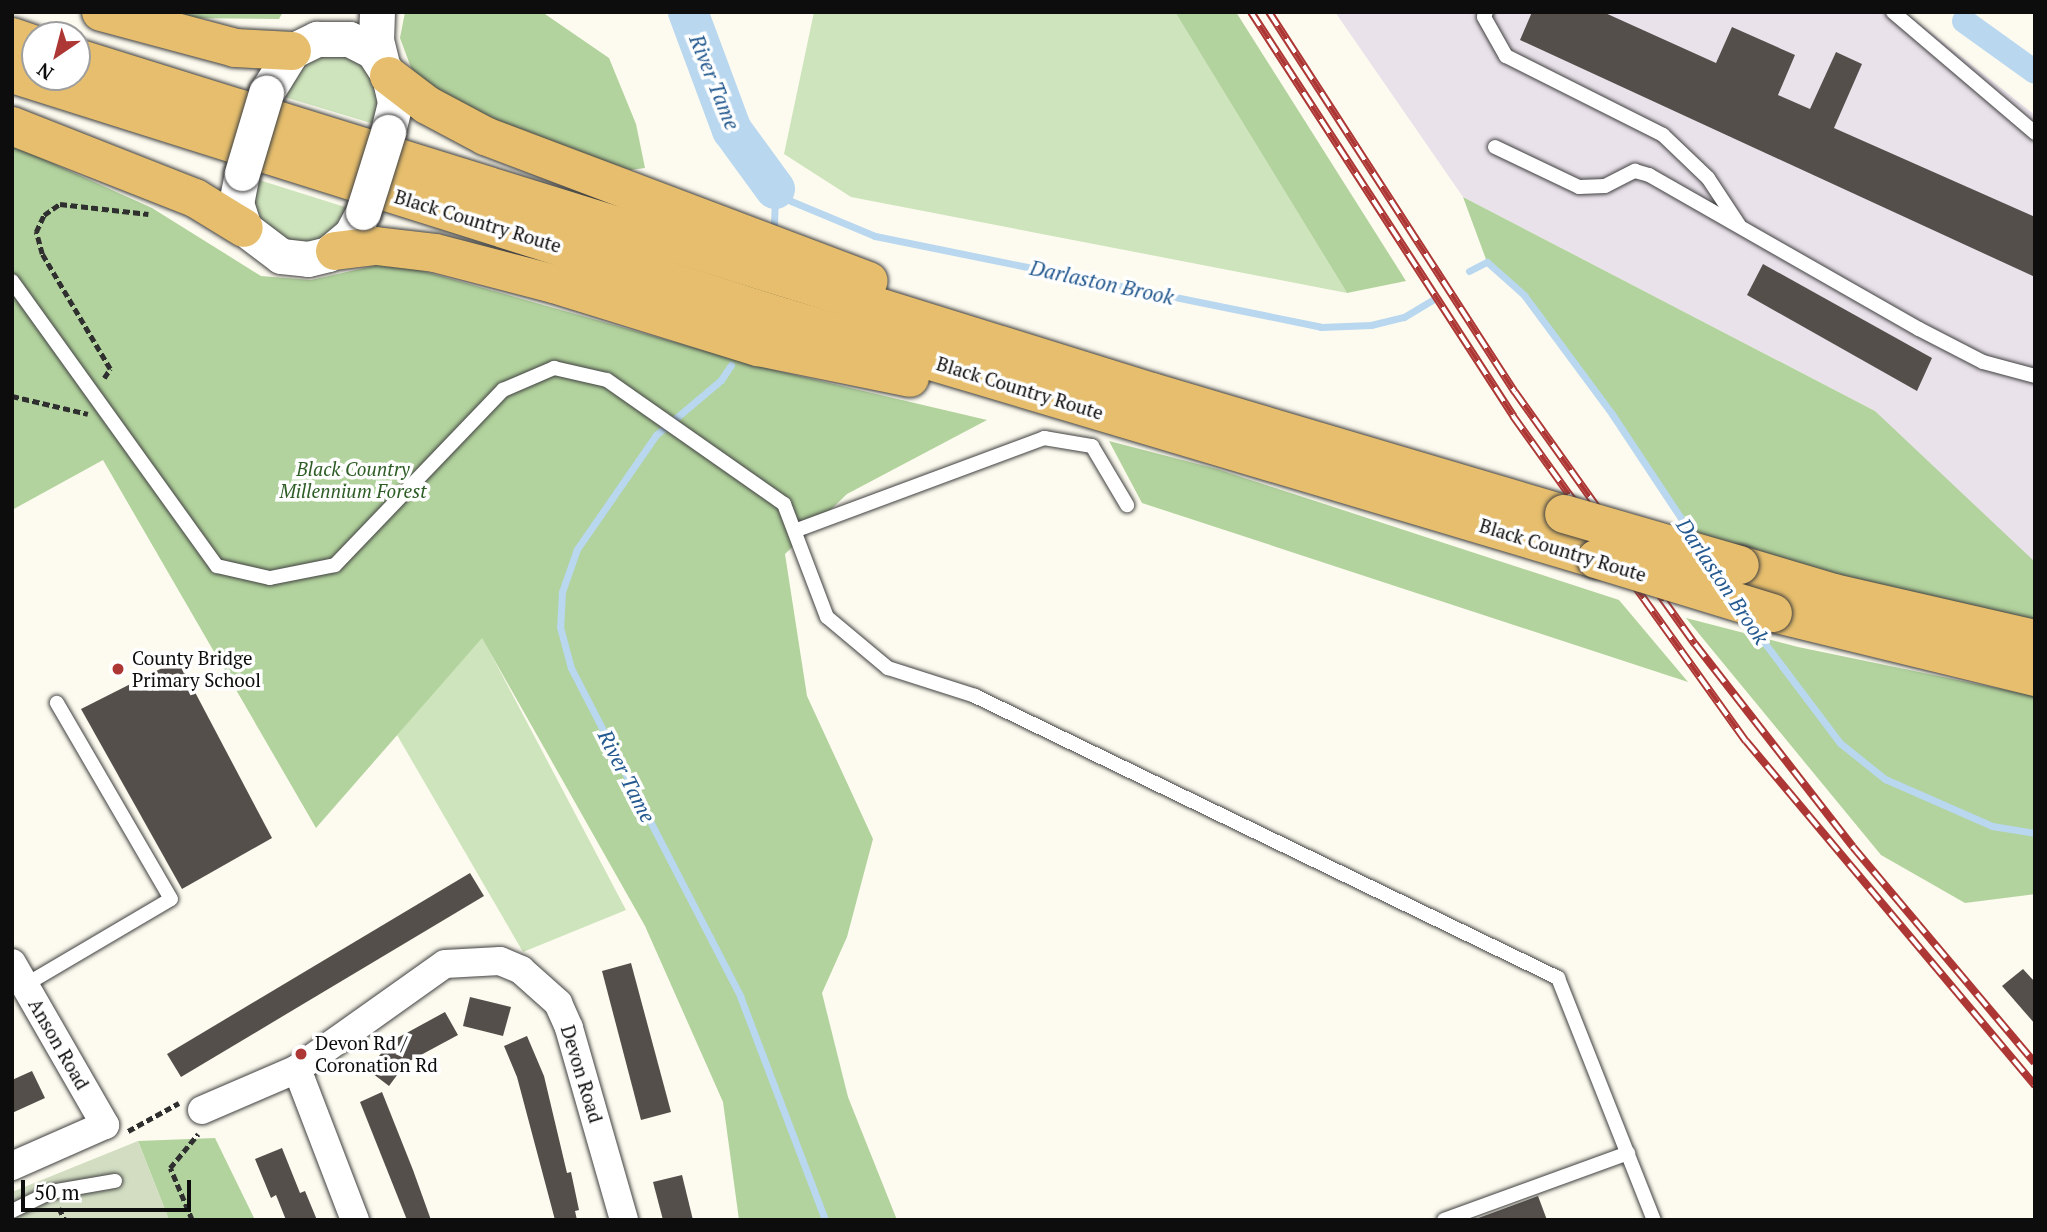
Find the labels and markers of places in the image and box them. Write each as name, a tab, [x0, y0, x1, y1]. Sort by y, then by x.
place label: County Bridge Primary School	[132, 647, 261, 691]
marker: County Bridge Primary School	[110, 661, 126, 677]
place label: Devon Rd / Coronation Rd	[315, 1032, 438, 1076]
marker: Devon Rd / Coronation Rd	[293, 1046, 309, 1062]

